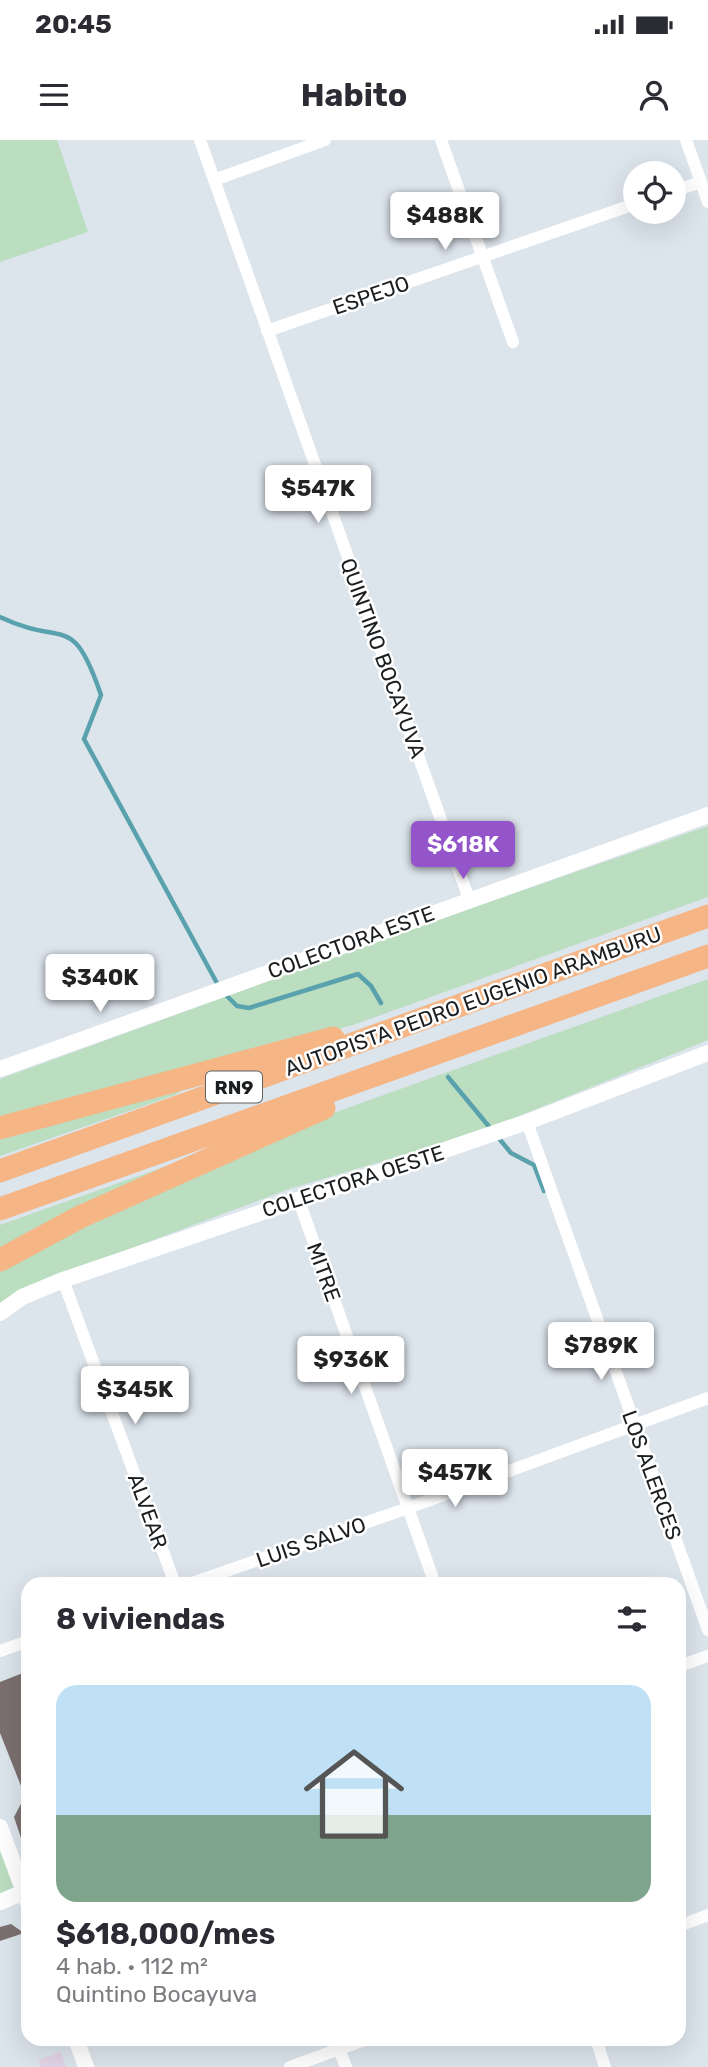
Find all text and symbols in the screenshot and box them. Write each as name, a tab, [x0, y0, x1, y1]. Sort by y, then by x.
text: 20:45	[35, 9, 112, 40]
icon: menu	[35, 76, 73, 114]
text: Habito	[301, 76, 407, 114]
icon: person	[635, 76, 673, 114]
map controls	[623, 161, 686, 224]
button: locate	[623, 161, 686, 224]
pin: $488K	[396, 192, 494, 252]
text: $488K	[406, 201, 484, 229]
street label: ESPEJO	[329, 270, 413, 320]
pin: $547K	[269, 466, 367, 525]
text: $547K	[281, 474, 355, 502]
street label: QUINTINO BOCAYUVA	[335, 555, 431, 761]
pin: $618K	[414, 822, 512, 881]
text: $618K	[427, 830, 499, 858]
street label: COLECTORA ESTE	[264, 900, 438, 984]
street label: AUTOPISTA PEDRO EUGENIO ARAMBURU	[281, 921, 665, 1081]
pin: $340K	[51, 954, 149, 1014]
text: $340K	[61, 963, 139, 991]
road number: RN9	[206, 1071, 262, 1102]
street label: COLECTORA OESTE	[259, 1140, 447, 1222]
street label: MITRE	[302, 1239, 346, 1305]
pin: $789K	[552, 1322, 650, 1382]
text: $789K	[564, 1331, 638, 1359]
pin: $936K	[302, 1336, 400, 1396]
text: $936K	[313, 1345, 389, 1373]
pin: $345K	[86, 1366, 184, 1426]
text: $345K	[97, 1375, 173, 1403]
street label: LOS ALERCES	[617, 1407, 687, 1543]
pin: $457K	[406, 1450, 504, 1509]
text: $457K	[418, 1458, 492, 1486]
street label: ALVEAR	[123, 1470, 173, 1552]
street label: LUIS SALVO	[253, 1512, 369, 1572]
icon: filters	[613, 1600, 651, 1638]
text: 8 viviendas	[56, 1601, 225, 1637]
icon: home	[291, 1731, 417, 1857]
text: $618,000/mes	[56, 1916, 275, 1952]
text: 4 hab. · 112 m²	[56, 1952, 208, 1980]
text: Quintino Bocayuva	[56, 1980, 257, 2008]

